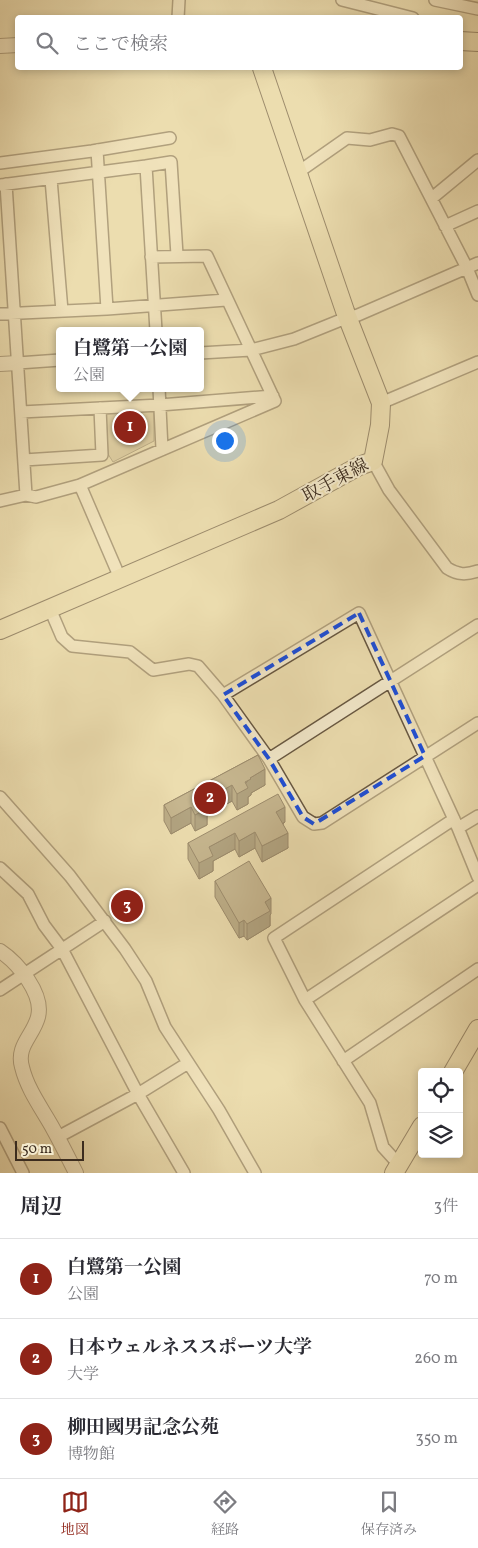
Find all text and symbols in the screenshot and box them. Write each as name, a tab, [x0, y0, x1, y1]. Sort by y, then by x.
search box	[15, 15, 463, 70]
icon: search	[33, 29, 61, 57]
text: ここで検索	[73, 32, 168, 58]
popup	[56, 327, 204, 392]
text: 白鷺第一公園	[73, 336, 187, 362]
text: 公園	[73, 365, 105, 387]
pin: 1	[114, 408, 146, 446]
your location	[212, 428, 238, 454]
street label: 取手東線	[298, 453, 373, 509]
pin: 2	[194, 779, 226, 817]
pin: 3	[111, 887, 143, 925]
map controls	[418, 1068, 463, 1158]
button: locate	[418, 1068, 463, 1113]
button: layers	[418, 1113, 463, 1158]
scale bar	[15, 1138, 84, 1161]
text: 50 m	[22, 1140, 52, 1159]
text: 周辺	[20, 1193, 62, 1222]
text: 3件	[434, 1196, 458, 1218]
text: 白鷺第一公園	[67, 1255, 181, 1281]
text: 1	[33, 1268, 39, 1290]
text: 70 m	[424, 1268, 458, 1290]
text: 公園	[67, 1284, 99, 1306]
text: 日本ウェルネススポーツ大学	[67, 1335, 312, 1361]
text: 2	[32, 1348, 40, 1370]
text: 260 m	[414, 1348, 458, 1370]
text: 大学	[67, 1364, 99, 1386]
text: 柳田國男記念公苑	[67, 1415, 219, 1441]
text: 3	[32, 1428, 40, 1450]
text: 350 m	[415, 1428, 458, 1450]
text: 博物館	[67, 1444, 115, 1466]
tab: 地図	[61, 1488, 89, 1540]
tab: 経路	[211, 1488, 239, 1540]
tab: 保存済み	[361, 1488, 417, 1540]

